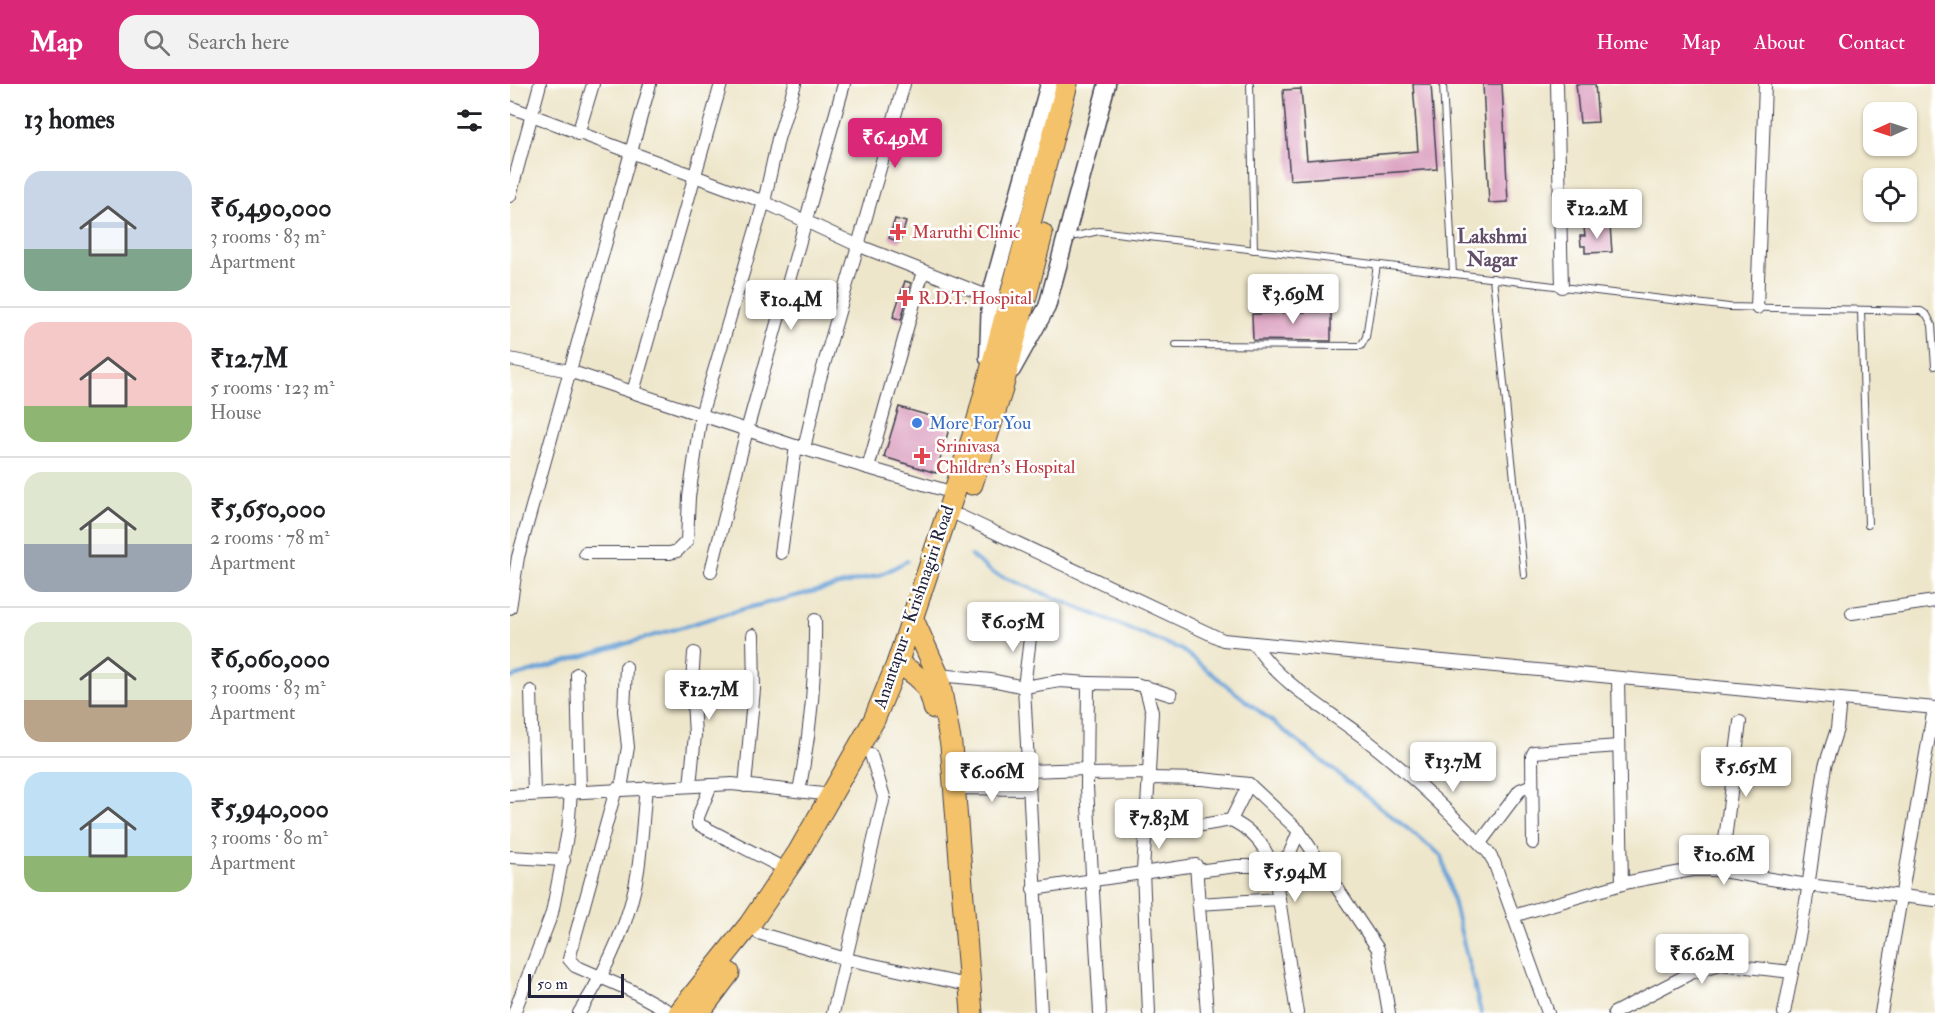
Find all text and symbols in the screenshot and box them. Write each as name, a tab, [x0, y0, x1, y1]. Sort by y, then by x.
search box	[119, 15, 539, 69]
text: Map	[30, 25, 83, 60]
icon: search	[140, 26, 173, 59]
text: Search here	[188, 28, 289, 56]
text: Home	[1596, 29, 1648, 56]
text: Map	[1681, 29, 1721, 56]
text: About	[1754, 29, 1805, 56]
text: Contact	[1838, 29, 1905, 56]
north arrow	[1863, 102, 1917, 156]
map controls	[1863, 102, 1917, 222]
text: 13 homes	[24, 104, 115, 136]
icon: filters	[453, 104, 486, 137]
pin: ₹6.49M	[846, 118, 944, 169]
text: ₹6.49M	[862, 125, 928, 150]
button: locate	[1863, 168, 1917, 222]
pin: ₹12.2M	[1548, 189, 1646, 240]
text: ₹6,490,000	[210, 192, 332, 224]
icon: home	[72, 195, 144, 267]
text: ₹12.2M	[1566, 196, 1628, 221]
place label: Maruthi Clinic	[912, 221, 1020, 244]
marker: Maruthi Clinic	[889, 223, 907, 241]
text: 3 rooms · 83 m²	[210, 224, 326, 249]
district label: Lakshmi Nagar	[1457, 224, 1528, 273]
text: Apartment	[210, 249, 295, 274]
pin: ₹3.69M	[1244, 274, 1342, 325]
pin: ₹10.4M	[742, 280, 840, 331]
text: ₹3.69M	[1262, 281, 1324, 306]
text: ₹10.4M	[759, 287, 823, 312]
place label: R.D.T. Hospital	[918, 287, 1033, 310]
marker: R.D.T. Hospital	[896, 289, 914, 307]
text: ₹12.7M	[210, 343, 288, 375]
icon: home	[72, 346, 144, 418]
text: 5 rooms · 123 m²	[210, 375, 335, 400]
text: House	[210, 400, 261, 425]
place label: More For You	[929, 412, 1031, 435]
marker: More For You	[910, 416, 924, 430]
place label: Srinivasa Children's Hospital	[936, 435, 1076, 479]
marker: Srinivasa Children's Hospital	[913, 447, 931, 465]
text: ₹5,650,000	[210, 493, 326, 525]
icon: home	[72, 496, 144, 568]
street label: Anantapur - Krishnagiri Road	[868, 502, 960, 713]
text: 2 rooms · 78 m²	[210, 525, 330, 550]
text: Apartment	[210, 550, 295, 575]
pin: ₹6.05M	[964, 602, 1062, 653]
text: ₹6.05M	[981, 609, 1045, 634]
text: ₹6,060,000	[210, 643, 330, 675]
icon: home	[72, 646, 144, 718]
pin: ₹12.7M	[660, 670, 758, 721]
text: 3 rooms · 83 m²	[210, 675, 326, 700]
text: ₹12.7M	[679, 677, 739, 702]
text: Apartment	[210, 700, 295, 725]
pin: ₹13.7M	[1404, 742, 1502, 793]
pin: ₹5.65M	[1697, 747, 1795, 798]
text: ₹13.7M	[1424, 749, 1482, 774]
pin: ₹6.06M	[943, 752, 1041, 803]
text: ₹5.65M	[1715, 754, 1777, 779]
text: ₹6.06M	[959, 759, 1025, 784]
text: ₹5,940,000	[210, 793, 329, 825]
icon: home	[72, 796, 144, 868]
pin: ₹7.83M	[1110, 799, 1208, 850]
text: ₹7.83M	[1129, 806, 1189, 831]
text: 3 rooms · 80 m²	[210, 825, 328, 850]
pin: ₹10.6M	[1675, 835, 1773, 886]
text: ₹10.6M	[1693, 842, 1755, 867]
text: Apartment	[210, 850, 295, 875]
pin: ₹5.94M	[1246, 852, 1344, 903]
text: ₹5.94M	[1263, 859, 1327, 884]
pin: ₹6.62M	[1653, 934, 1751, 985]
text: ₹6.62M	[1670, 941, 1734, 966]
scale bar	[528, 971, 624, 998]
text: 50 m	[537, 974, 568, 994]

